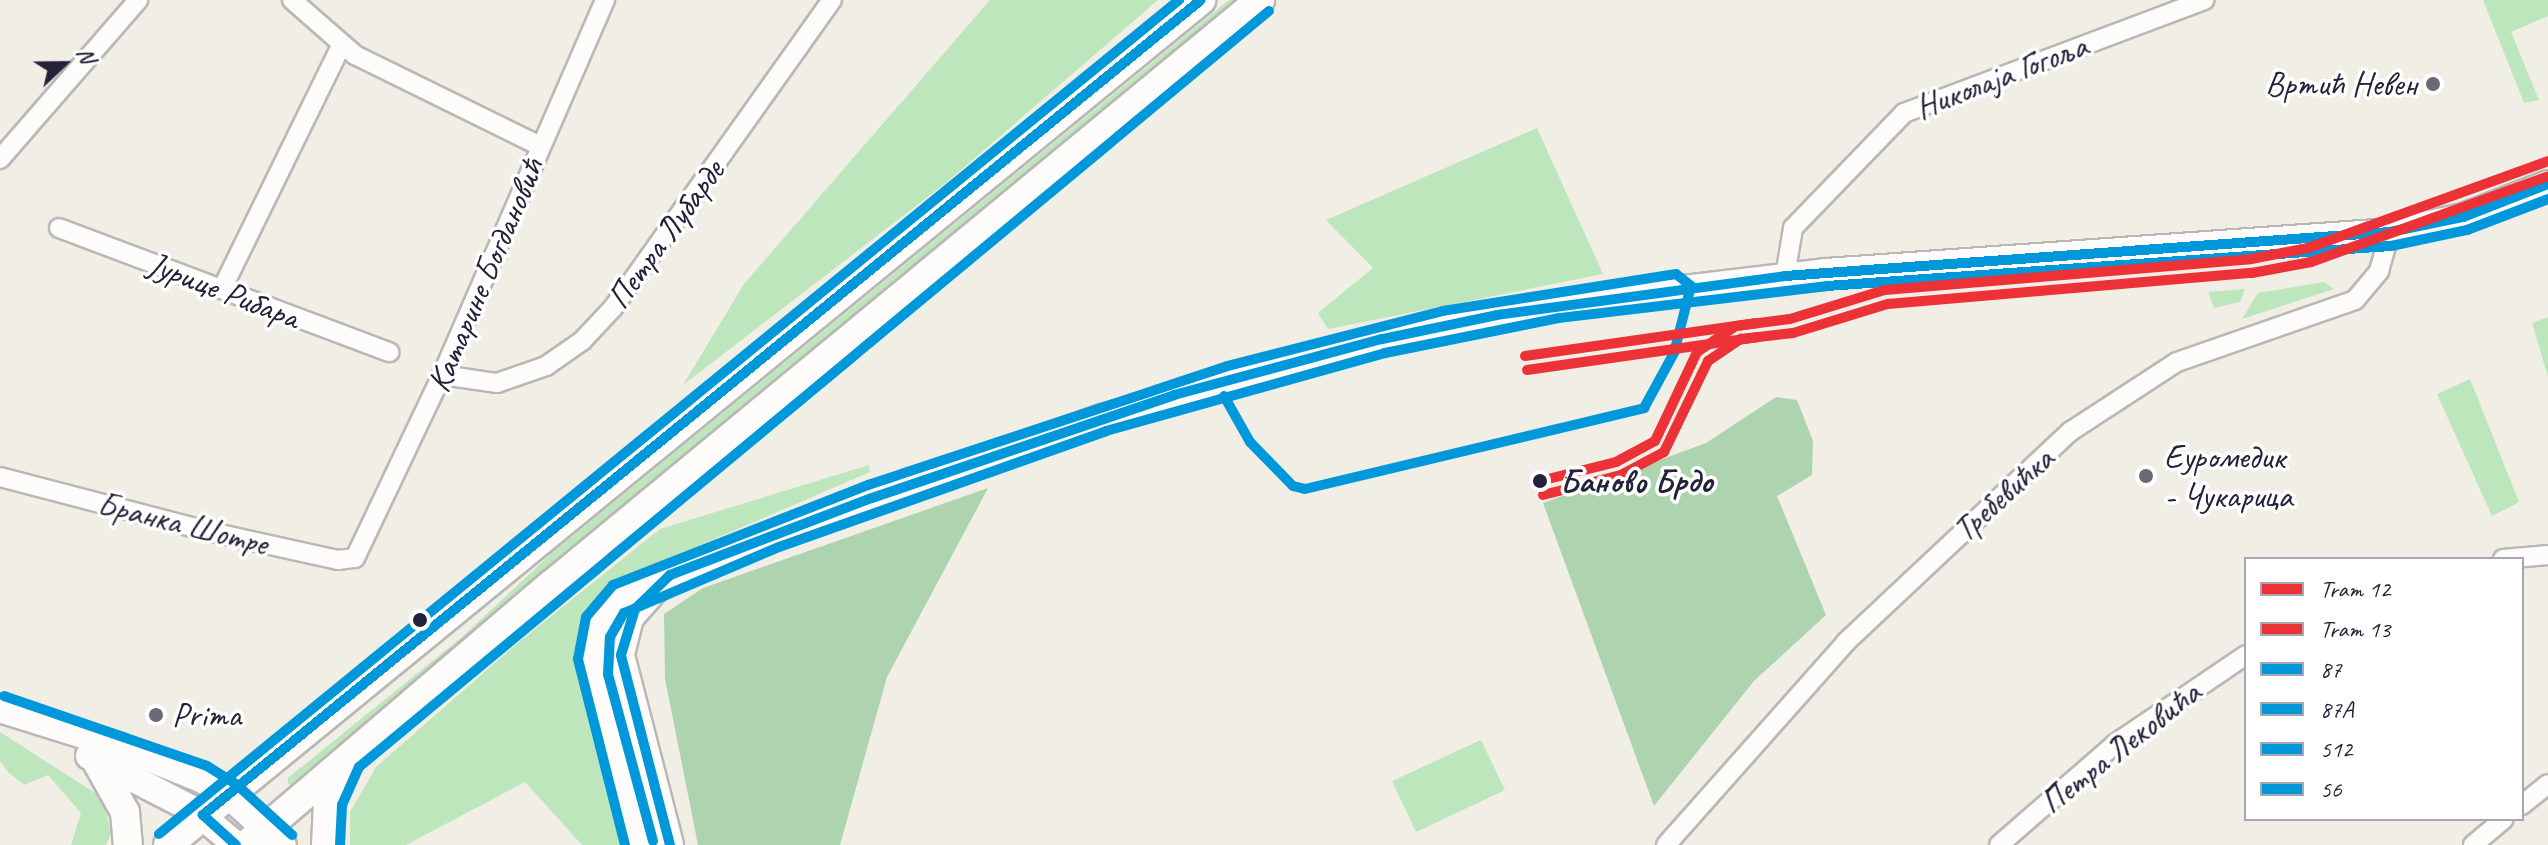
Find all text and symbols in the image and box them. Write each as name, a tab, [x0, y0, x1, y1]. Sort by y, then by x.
north arrow	[24, 24, 104, 104]
street label: Николаја Гогоља	[1909, 25, 2093, 127]
text: N	[71, 43, 102, 67]
place label: Вртић Невен	[2265, 64, 2417, 104]
marker: Вртић Невен	[2424, 75, 2442, 93]
street label: Петра Лубарде	[597, 151, 733, 317]
street label: Катарине Богдановић	[418, 154, 552, 396]
street label: Јурице Рибара	[143, 243, 305, 337]
place label: Еуромедик - Чукарица	[2164, 436, 2292, 516]
street label: Требевићка	[1944, 438, 2062, 550]
place label: Баново Брдо	[1560, 461, 1710, 501]
marker: Еуромедик - Чукарица	[2135, 465, 2157, 487]
marker: Баново Брдо	[1527, 468, 1553, 494]
street label: Бранка Шотре	[94, 482, 272, 564]
legend	[2244, 557, 2524, 821]
text: Tram 12	[2320, 574, 2390, 604]
unlabelled marker	[412, 612, 428, 628]
text: Tram 13	[2320, 614, 2390, 644]
text: 87	[2320, 654, 2342, 684]
street label: Петра Лековића	[2032, 672, 2208, 822]
text: 87A	[2320, 694, 2354, 724]
place label: Prima	[172, 695, 241, 735]
marker: Prima	[147, 706, 165, 724]
text: 512	[2320, 734, 2352, 764]
text: 56	[2320, 774, 2342, 804]

